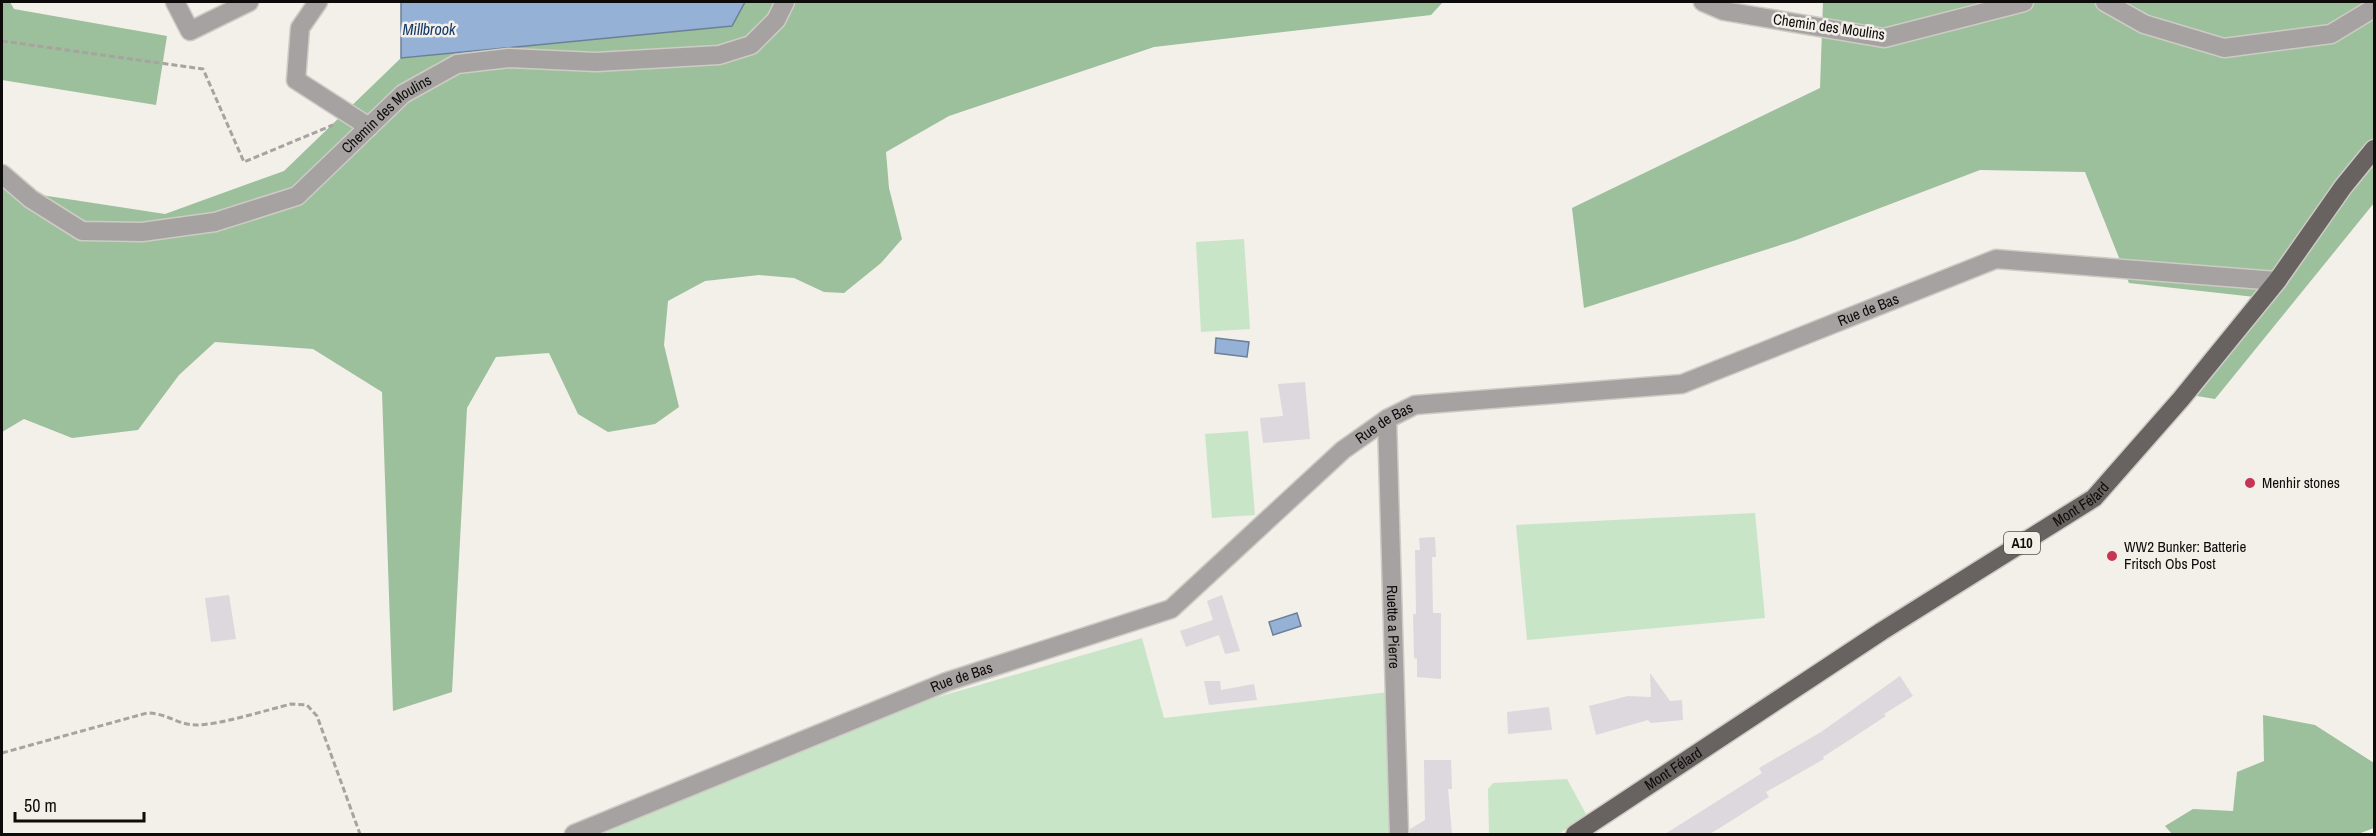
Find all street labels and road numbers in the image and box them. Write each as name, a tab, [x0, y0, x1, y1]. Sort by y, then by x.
street label: Chemin des Moulins	[1772, 8, 1886, 45]
street label: Chemin des Moulins	[336, 69, 435, 158]
street label: Rue de Bas	[1834, 288, 1902, 331]
street label: Rue de Bas	[1351, 397, 1416, 448]
street label: Mont Félard	[2048, 477, 2114, 531]
road number: A10	[2004, 532, 2040, 554]
street label: Ruette a Pierre	[1382, 585, 1405, 669]
street label: Rue de Bas	[927, 657, 995, 697]
street label: Mont Félard	[1640, 742, 1706, 795]

